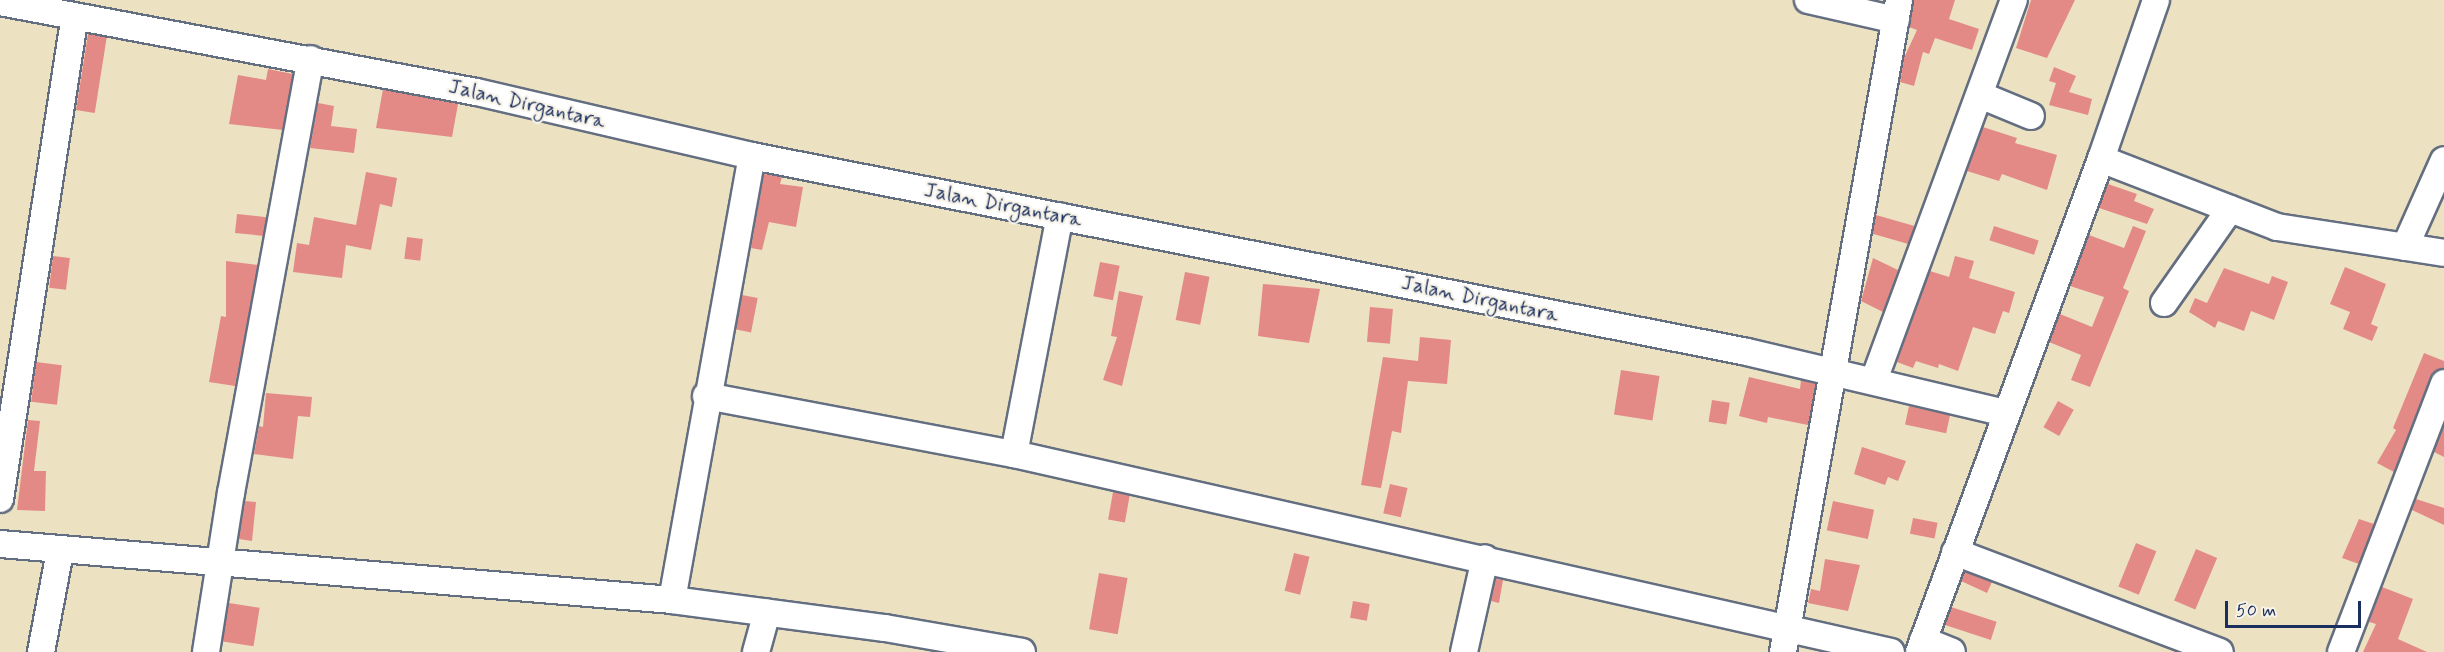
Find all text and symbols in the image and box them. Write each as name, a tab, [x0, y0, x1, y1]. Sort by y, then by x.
street label: Jalan Dirgantara	[446, 74, 608, 134]
street label: Jalan Dirgantara	[922, 177, 1084, 233]
street label: Jalan Dirgantara	[1399, 270, 1561, 328]
scale bar	[2228, 589, 2364, 627]
text: 50 m	[2236, 599, 2276, 623]

